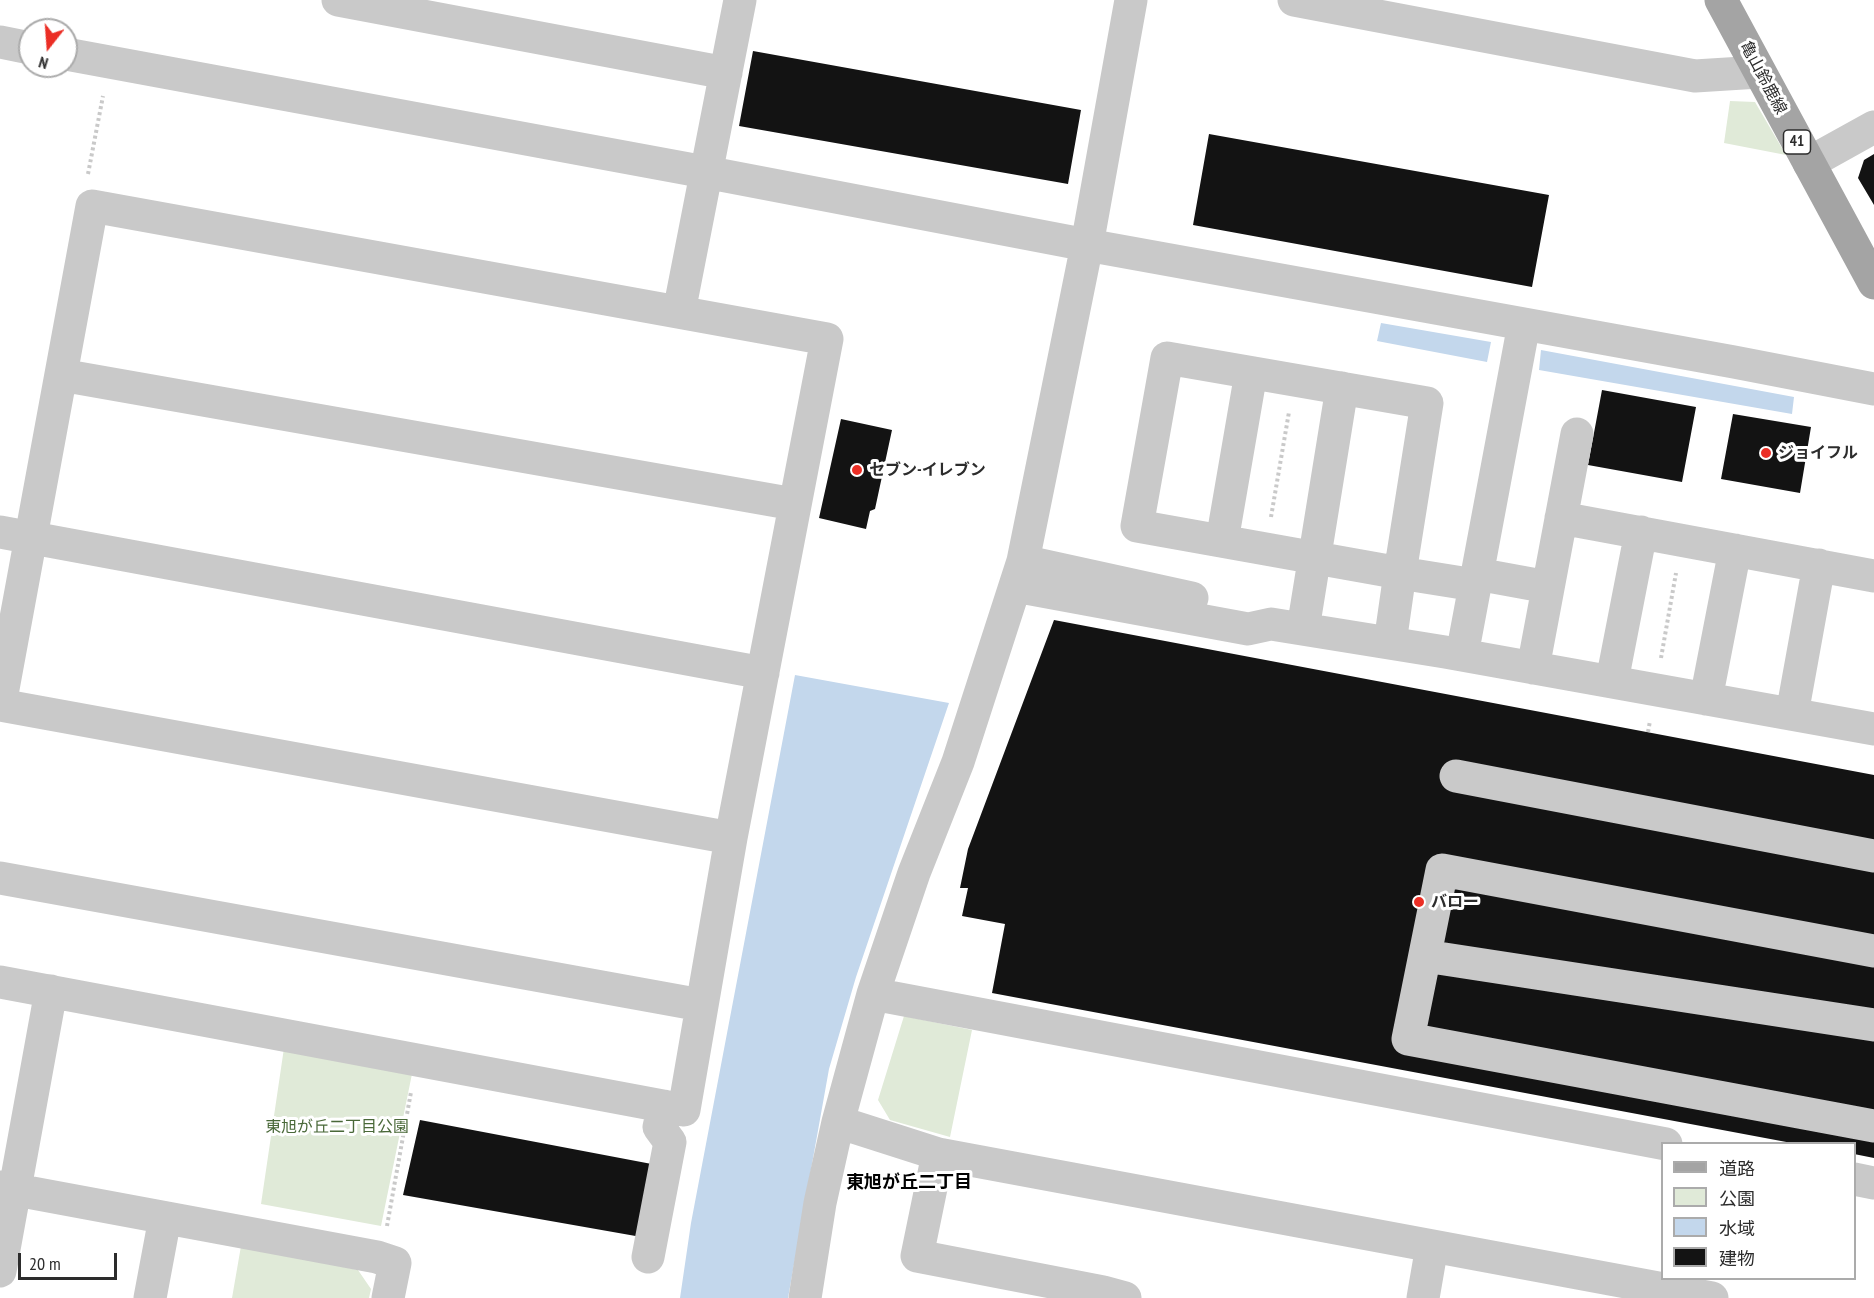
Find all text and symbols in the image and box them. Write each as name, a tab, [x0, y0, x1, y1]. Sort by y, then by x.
north arrow	[18, 18, 78, 78]
street label: 亀山鈴鹿線	[1736, 38, 1790, 118]
text: N	[36, 52, 50, 74]
road number: 41	[1784, 130, 1810, 154]
place label: ジョイフル	[1778, 443, 1858, 463]
marker: ジョイフル	[1759, 446, 1773, 460]
place label: セブン-イレブン	[869, 460, 986, 480]
marker: セブン-イレブン	[850, 463, 864, 477]
place label: バロー	[1431, 892, 1479, 912]
marker: バロー	[1412, 895, 1426, 909]
park label: 東旭が丘二丁目公園	[265, 1117, 409, 1137]
legend	[1661, 1142, 1856, 1280]
text: 道路	[1719, 1157, 1755, 1180]
district label: 東旭が丘二丁目	[846, 1172, 972, 1194]
text: 公園	[1719, 1187, 1755, 1210]
text: 水域	[1719, 1217, 1755, 1240]
scale bar	[21, 1241, 120, 1279]
text: 建物	[1719, 1247, 1755, 1270]
text: 20 m	[29, 1252, 61, 1275]

